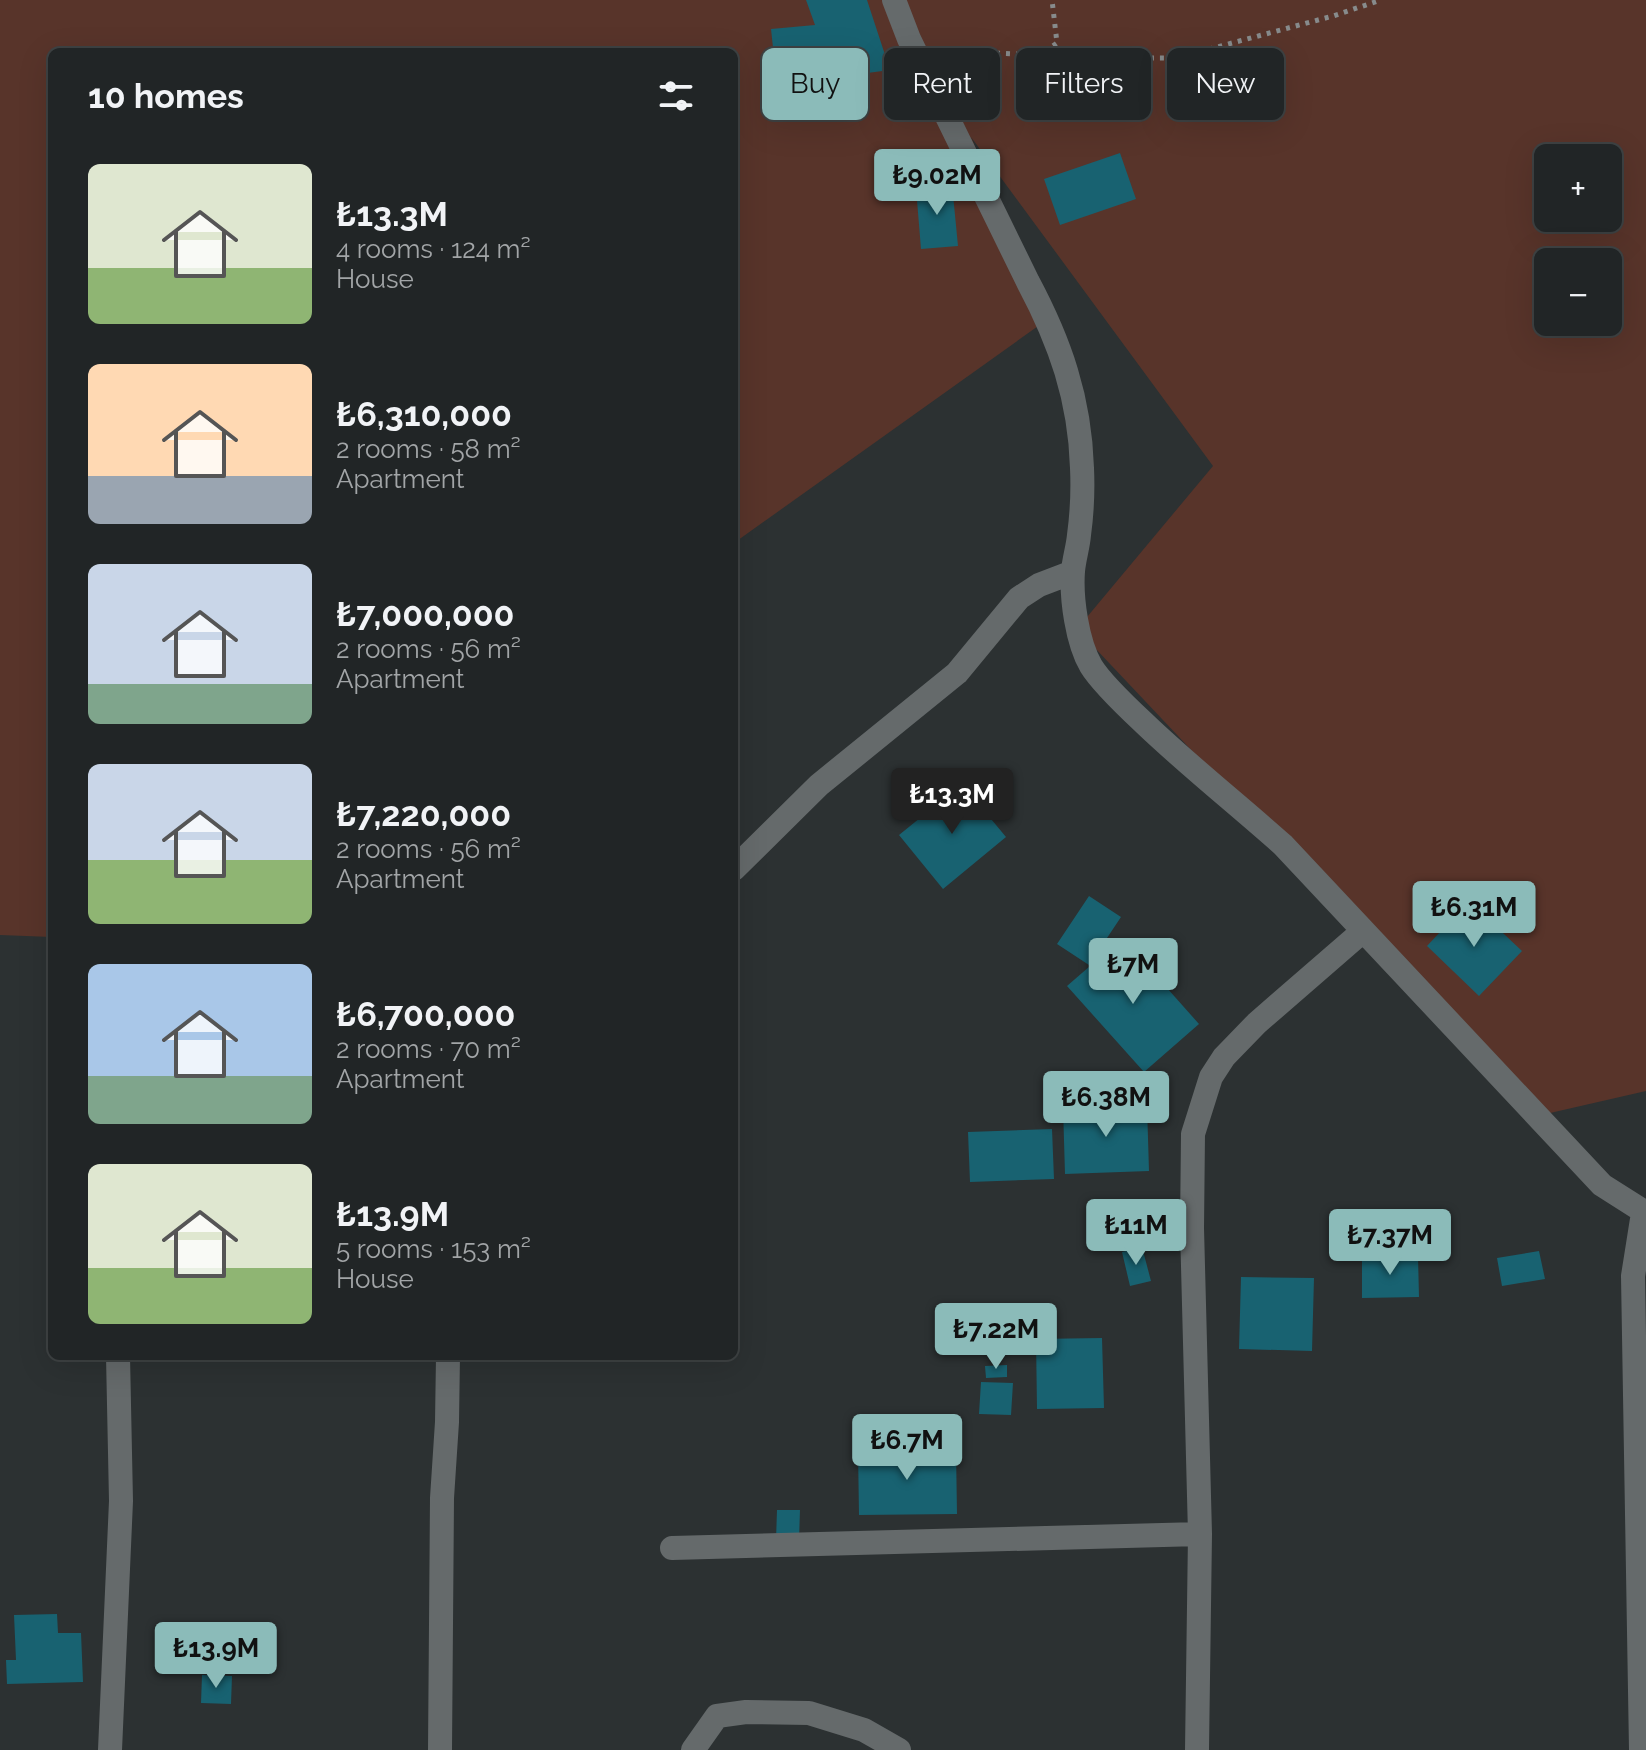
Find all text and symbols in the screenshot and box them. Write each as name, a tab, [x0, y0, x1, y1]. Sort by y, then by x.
chip: Buy	[762, 48, 868, 120]
chip: Rent	[884, 48, 1000, 120]
chip: Filters	[1016, 48, 1151, 120]
chip: New	[1167, 48, 1284, 120]
icon: filters	[654, 74, 698, 118]
text: 10 homes	[88, 76, 244, 116]
map controls	[1534, 144, 1622, 336]
button: +	[1534, 144, 1622, 232]
pin: ₺9.02M	[872, 149, 1002, 217]
text: ₺9.02M	[892, 160, 982, 190]
text: ₺13.3M	[336, 194, 448, 234]
icon: home	[152, 196, 248, 292]
text: 4 rooms · 124 m²	[336, 234, 531, 264]
button: −	[1534, 248, 1622, 336]
text: House	[336, 264, 414, 294]
text: ₺6,310,000	[336, 394, 512, 434]
icon: home	[152, 396, 248, 492]
text: 2 rooms · 58 m²	[336, 434, 521, 464]
text: Apartment	[336, 464, 465, 494]
text: ₺7,000,000	[336, 594, 514, 634]
icon: home	[152, 596, 248, 692]
text: 2 rooms · 56 m²	[336, 634, 521, 664]
text: Apartment	[336, 664, 465, 694]
pin: ₺13.3M	[887, 768, 1017, 836]
text: ₺13.3M	[909, 779, 995, 809]
text: ₺7,220,000	[336, 794, 511, 834]
icon: home	[152, 796, 248, 892]
text: 2 rooms · 56 m²	[336, 834, 521, 864]
text: Apartment	[336, 864, 465, 894]
pin: ₺6.31M	[1409, 881, 1539, 949]
text: ₺6.31M	[1431, 892, 1517, 922]
pin: ₺7M	[1094, 938, 1172, 1006]
text: ₺7M	[1107, 949, 1159, 979]
text: ₺6,700,000	[336, 994, 515, 1034]
icon: home	[152, 996, 248, 1092]
text: 2 rooms · 70 m²	[336, 1034, 521, 1064]
text: Apartment	[336, 1064, 465, 1094]
pin: ₺6.38M	[1041, 1071, 1171, 1139]
text: ₺6.38M	[1061, 1082, 1151, 1112]
text: ₺13.9M	[336, 1194, 449, 1234]
icon: home	[152, 1196, 248, 1292]
pin: ₺11M	[1089, 1199, 1183, 1267]
pin: ₺7.37M	[1325, 1209, 1455, 1277]
text: ₺11M	[1104, 1210, 1168, 1240]
text: ₺7.37M	[1347, 1220, 1433, 1250]
text: 5 rooms · 153 m²	[336, 1234, 531, 1264]
text: House	[336, 1264, 414, 1294]
pin: ₺7.22M	[931, 1303, 1061, 1371]
text: ₺7.22M	[953, 1314, 1039, 1344]
pin: ₺6.7M	[851, 1414, 963, 1482]
text: ₺6.7M	[870, 1425, 944, 1455]
pin: ₺13.9M	[151, 1622, 281, 1690]
text: ₺13.9M	[173, 1633, 259, 1663]

